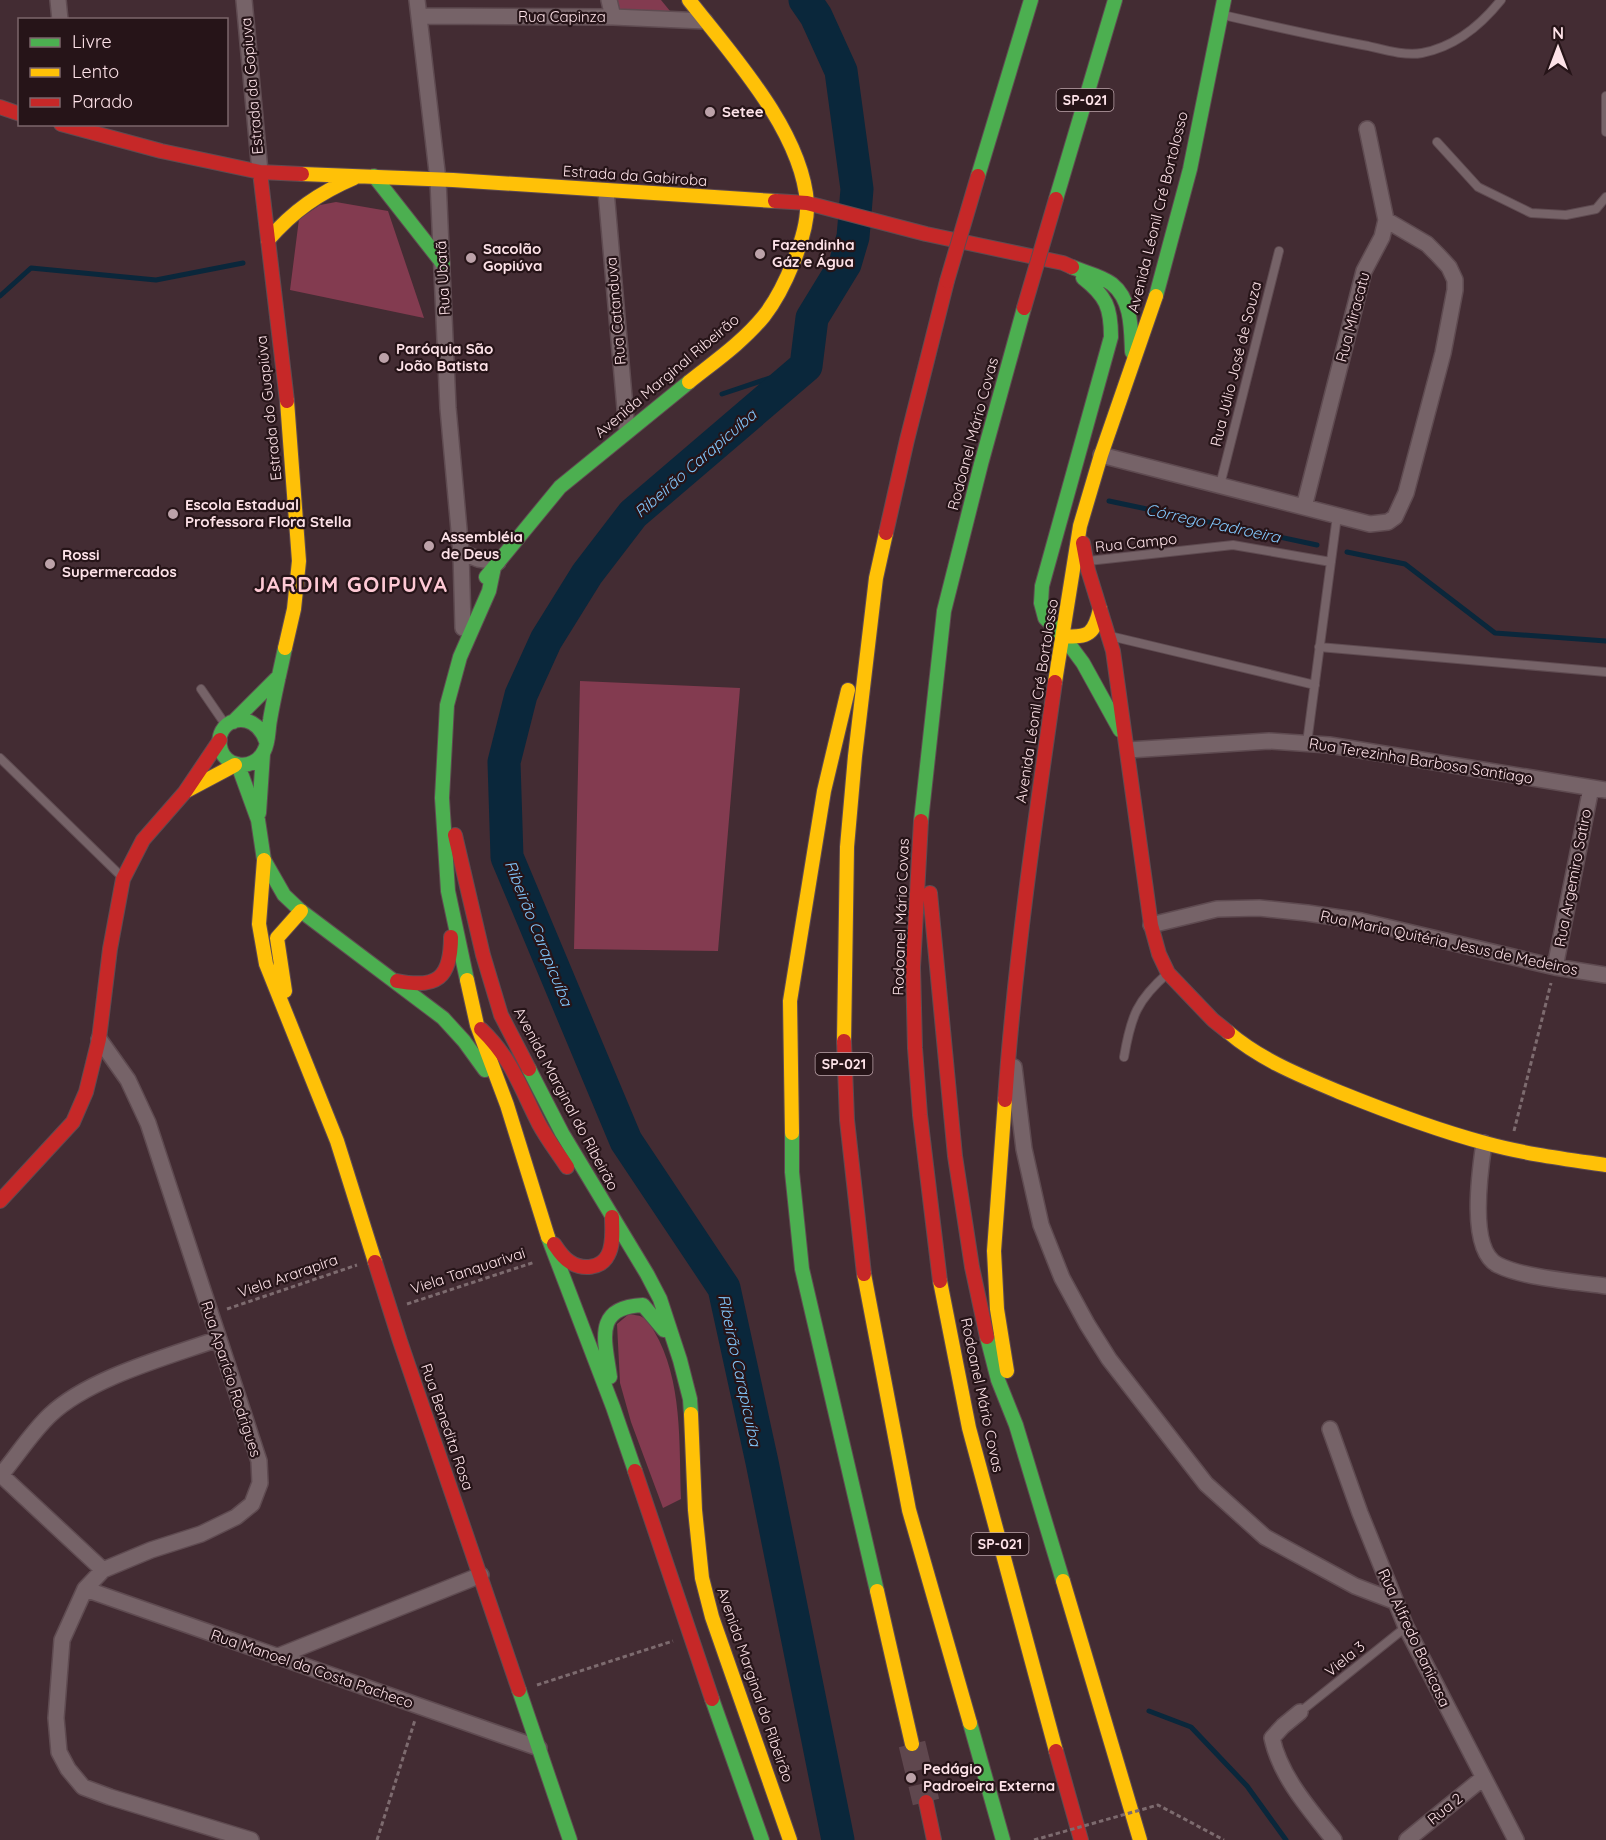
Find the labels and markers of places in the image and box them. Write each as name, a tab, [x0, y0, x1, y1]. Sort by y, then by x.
place label: Setee	[722, 102, 764, 121]
marker: Setee	[703, 105, 717, 119]
place label: Fazendinha Gáz e Água	[772, 235, 855, 271]
place label: Sacolão Gopiúva	[483, 239, 542, 275]
marker: Fazendinha Gáz e Água	[753, 247, 767, 261]
marker: Sacolão Gopiúva	[464, 251, 478, 265]
place label: Paróquia São João Batista	[396, 339, 493, 375]
marker: Paróquia São João Batista	[377, 351, 391, 365]
place label: Escola Estadual Professora Flora Stella	[185, 495, 351, 531]
marker: Escola Estadual Professora Flora Stella	[166, 507, 180, 521]
place label: Assembléia de Deus	[441, 527, 523, 563]
marker: Assembléia de Deus	[422, 539, 436, 553]
place label: Rossi Supermercados	[62, 545, 177, 581]
marker: Rossi Supermercados	[43, 557, 57, 571]
place label: Pedágio Padroeira Externa	[923, 1759, 1055, 1795]
marker: Pedágio Padroeira Externa	[904, 1771, 918, 1785]

